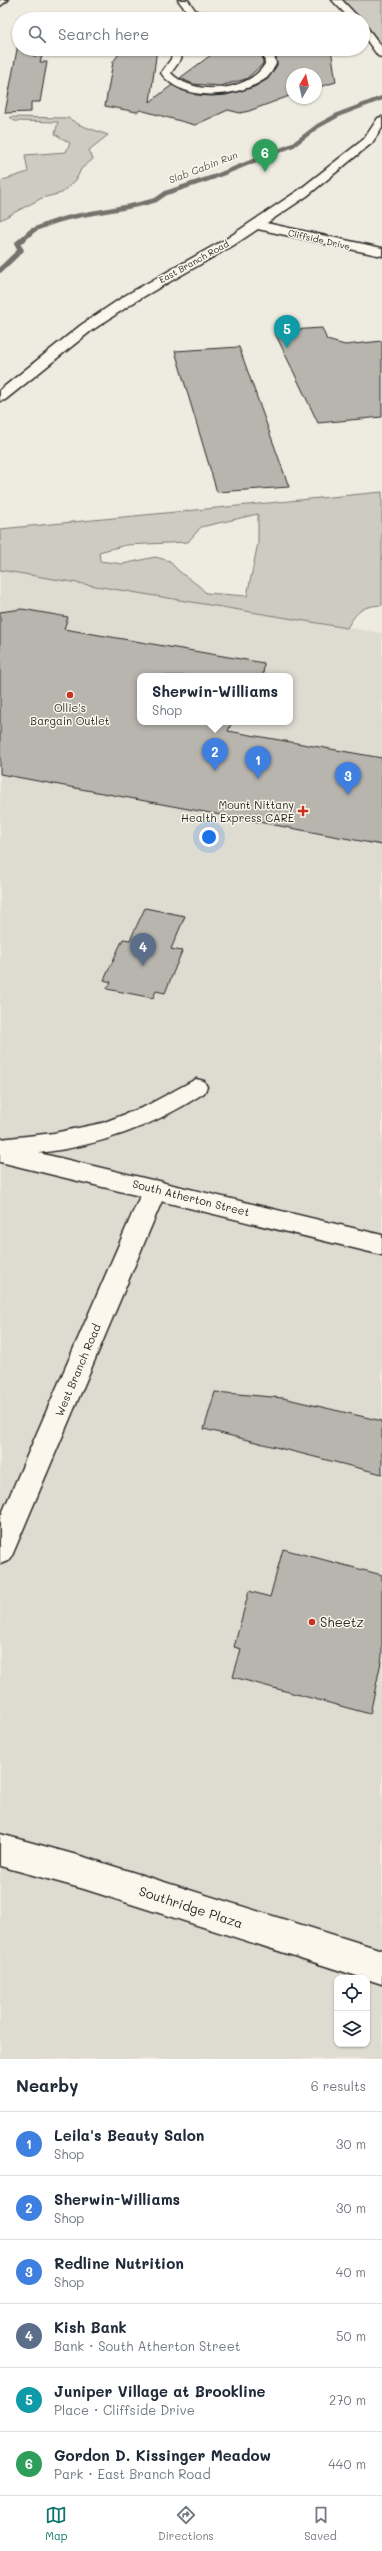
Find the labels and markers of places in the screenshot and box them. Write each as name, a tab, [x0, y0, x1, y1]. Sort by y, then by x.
pin: 6	[252, 139, 278, 172]
pin: 5	[274, 315, 300, 348]
marker: Ollie's Bargain Outlet	[65, 690, 75, 700]
place label: Ollie's Bargain Outlet	[30, 700, 110, 728]
pin: 2	[202, 738, 228, 771]
pin: 1	[245, 746, 271, 779]
pin: 3	[335, 762, 361, 795]
place label: Mount Nittany Health Express CARE	[181, 797, 294, 825]
marker: Mount Nittany Health Express CARE	[297, 805, 309, 817]
pin: 4	[130, 933, 156, 966]
place label: Sheetz	[320, 1613, 364, 1630]
marker: Sheetz	[307, 1617, 317, 1627]

